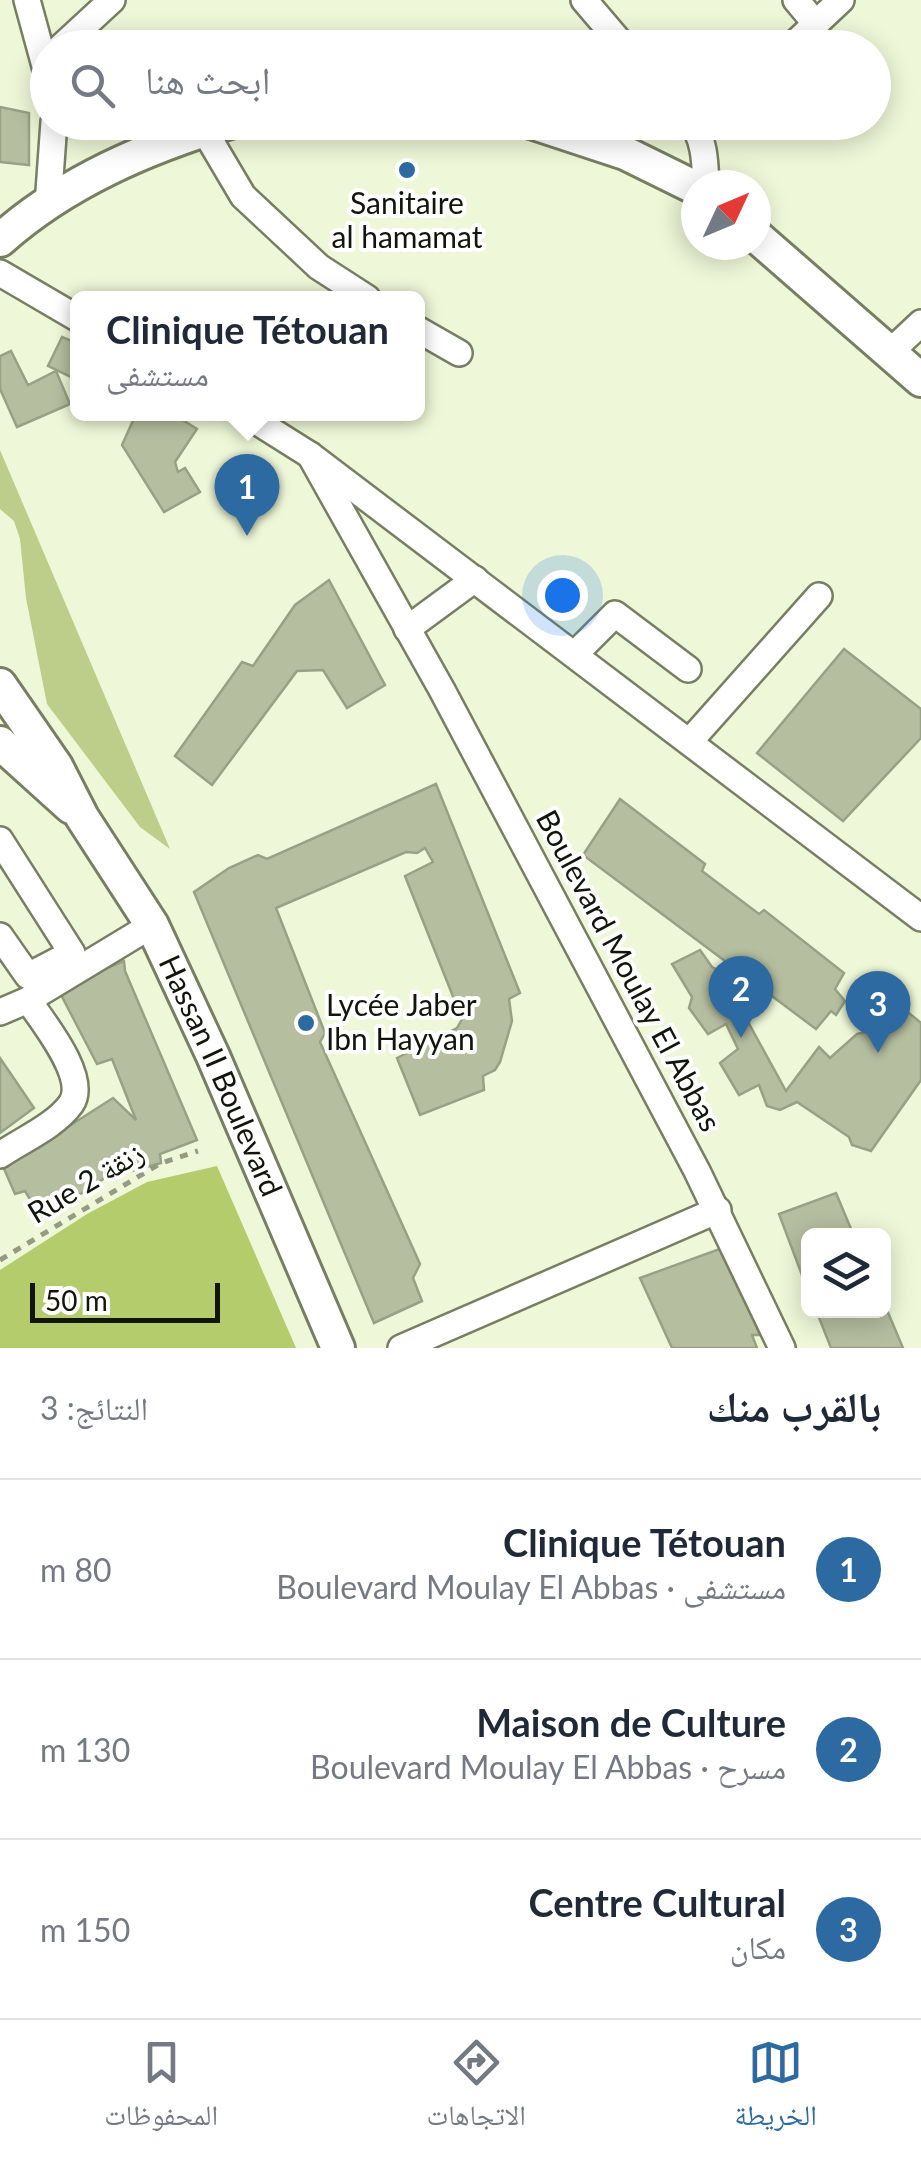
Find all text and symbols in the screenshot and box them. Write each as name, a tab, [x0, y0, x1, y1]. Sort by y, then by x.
search box	[30, 30, 891, 140]
text: ابحث هنا	[145, 56, 271, 102]
icon: search	[65, 58, 120, 113]
marker: Sanitaire al hamamat	[396, 159, 418, 181]
north arrow	[681, 170, 771, 260]
place label: Sanitaire al hamamat	[331, 184, 483, 254]
popup	[70, 291, 425, 421]
text: Clinique Tétouan	[106, 306, 389, 352]
text: مستشفى	[106, 354, 209, 393]
pin: 1	[214, 454, 280, 536]
your location	[537, 570, 588, 621]
street label: Boulevard Moulay El Abbas	[530, 803, 730, 1137]
street label: Hassan II Boulevard	[153, 949, 291, 1201]
pin: 2	[708, 956, 774, 1038]
pin: 3	[846, 970, 910, 1053]
place label: Lycée Jaber Ibn Hayyan	[326, 986, 477, 1056]
marker: Lycée Jaber Ibn Hayyan	[295, 1012, 317, 1034]
street label: Rue 2 زنقة	[21, 1133, 149, 1230]
map controls	[801, 1228, 891, 1318]
button: layers	[801, 1228, 891, 1318]
scale bar	[30, 1278, 220, 1322]
text: 50 m	[45, 1283, 108, 1317]
text: بالقرب منك	[707, 1381, 881, 1431]
text: النتائج: 3	[40, 1388, 148, 1427]
text: Clinique Tétouan	[503, 1519, 786, 1565]
text: 80 m	[40, 1550, 112, 1589]
text: 1	[839, 1550, 858, 1589]
text: مستشفى · Boulevard Moulay El Abbas	[276, 1567, 786, 1606]
text: Maison de Culture	[476, 1699, 786, 1745]
text: 130 m	[40, 1730, 130, 1769]
text: 2	[839, 1730, 858, 1769]
text: مسرح · Boulevard Moulay El Abbas	[310, 1747, 786, 1786]
text: Centre Cultural	[529, 1879, 786, 1925]
text: 150 m	[40, 1910, 130, 1949]
text: 3	[839, 1910, 858, 1949]
text: مكان	[730, 1927, 786, 1966]
tab: المحفوظات	[104, 2035, 218, 2143]
tab: الاتجاهات	[427, 2035, 526, 2143]
tab: الخريطة	[734, 2035, 817, 2143]

